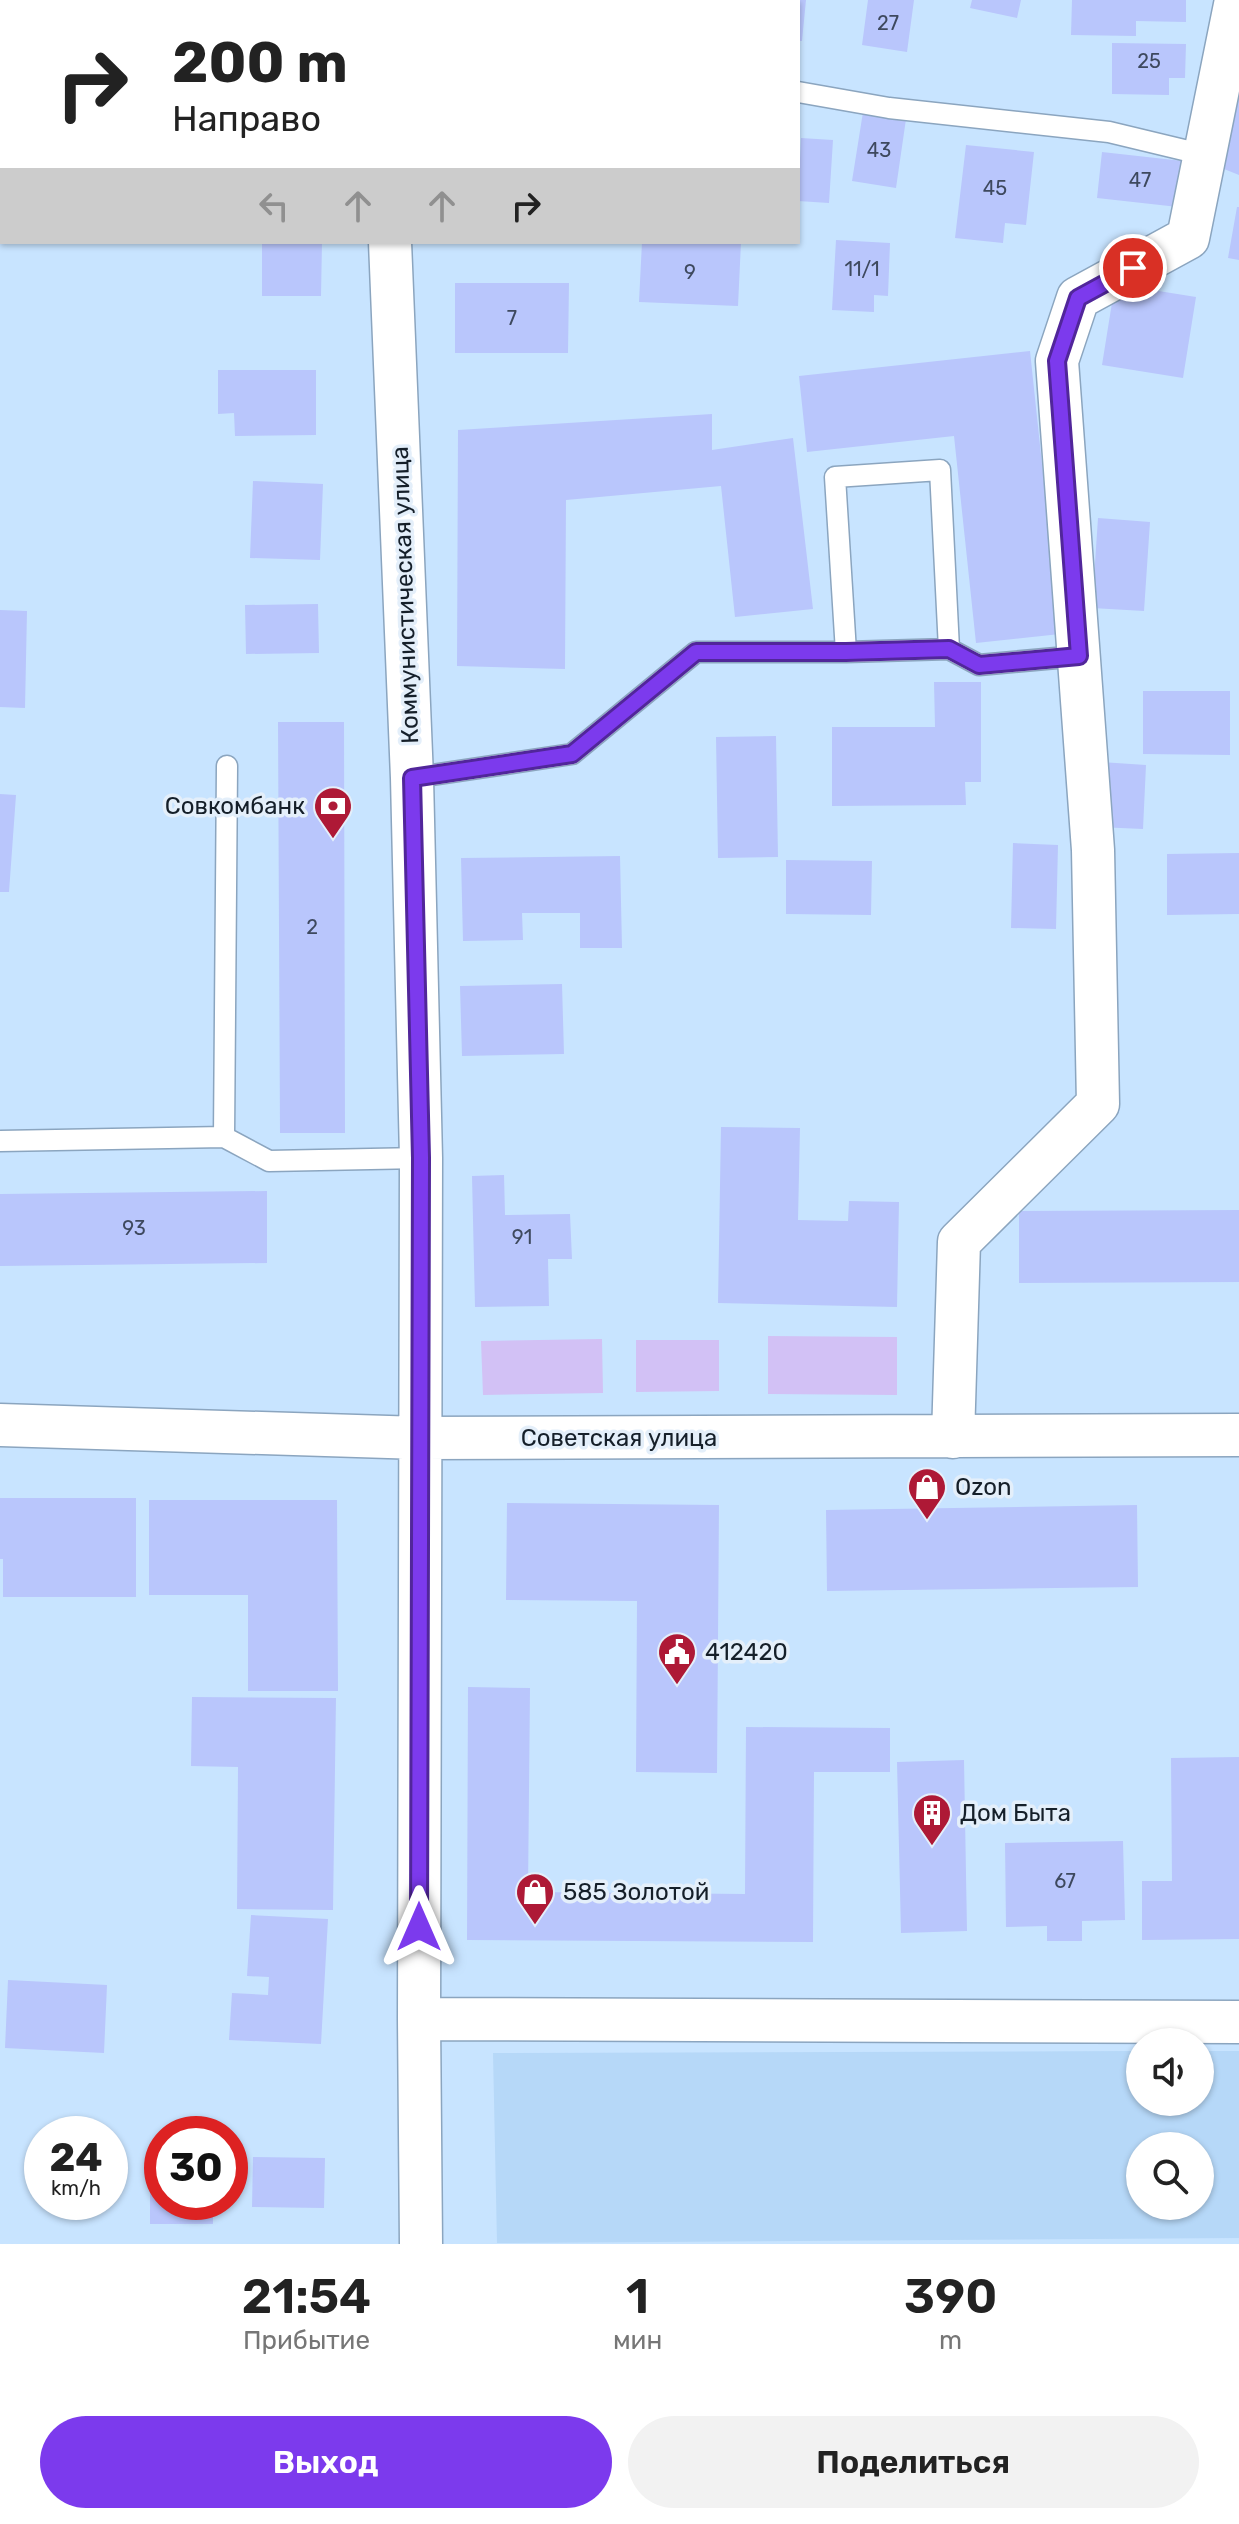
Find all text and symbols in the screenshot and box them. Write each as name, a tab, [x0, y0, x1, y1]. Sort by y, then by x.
house number: 27	[877, 11, 899, 35]
text: 200 m	[172, 30, 348, 96]
icon: right	[40, 32, 144, 136]
house number: 25	[1137, 49, 1161, 73]
text: Направо	[172, 97, 321, 140]
house number: 43	[867, 138, 891, 162]
house number: 47	[1129, 168, 1151, 192]
house number: 45	[983, 176, 1007, 200]
icon: left	[252, 184, 296, 228]
icon: ahead	[336, 184, 380, 228]
icon: ahead	[420, 184, 464, 228]
icon: right	[504, 184, 548, 228]
pin	[1099, 234, 1167, 302]
icon: arrive	[1111, 246, 1155, 290]
house number: 11/1	[844, 257, 880, 281]
house number: 9	[684, 260, 696, 284]
house number: 7	[507, 306, 517, 330]
street label: Коммунистическая улица	[386, 446, 424, 744]
bank icon: Совкомбанк	[312, 785, 354, 840]
place label: Совкомбанк	[165, 792, 305, 820]
house number: 2	[306, 915, 318, 939]
house number: 93	[122, 1216, 146, 1240]
house number: 91	[512, 1225, 532, 1249]
street label: Советская улица	[521, 1424, 717, 1452]
shop icon: Ozon	[906, 1466, 948, 1521]
place label: Ozon	[955, 1473, 1012, 1501]
public building icon: 412420	[656, 1631, 698, 1686]
place label: 412420	[705, 1638, 788, 1666]
building icon: Дом Быта	[911, 1792, 953, 1847]
place label: Дом Быта	[960, 1799, 1071, 1827]
house number: 67	[1054, 1869, 1076, 1893]
shop icon: 585 Золотой	[514, 1871, 556, 1926]
place label: 585 Золотой	[563, 1878, 710, 1906]
position arrow	[377, 1885, 461, 1969]
map controls	[1126, 2028, 1214, 2220]
button: sound	[1126, 2028, 1214, 2116]
speed limit sign: 30	[144, 2116, 248, 2220]
button: search	[1126, 2132, 1214, 2220]
text: 24	[49, 2134, 103, 2181]
text: km/h	[51, 2176, 101, 2200]
text: 21:54	[242, 2268, 371, 2325]
text: 1	[626, 2268, 649, 2325]
text: 390	[904, 2268, 997, 2325]
text: Прибытие	[243, 2325, 370, 2356]
text: мин	[613, 2325, 662, 2356]
text: m	[939, 2325, 962, 2356]
button: Выход	[40, 2416, 612, 2508]
button: Поделиться	[628, 2416, 1199, 2508]

